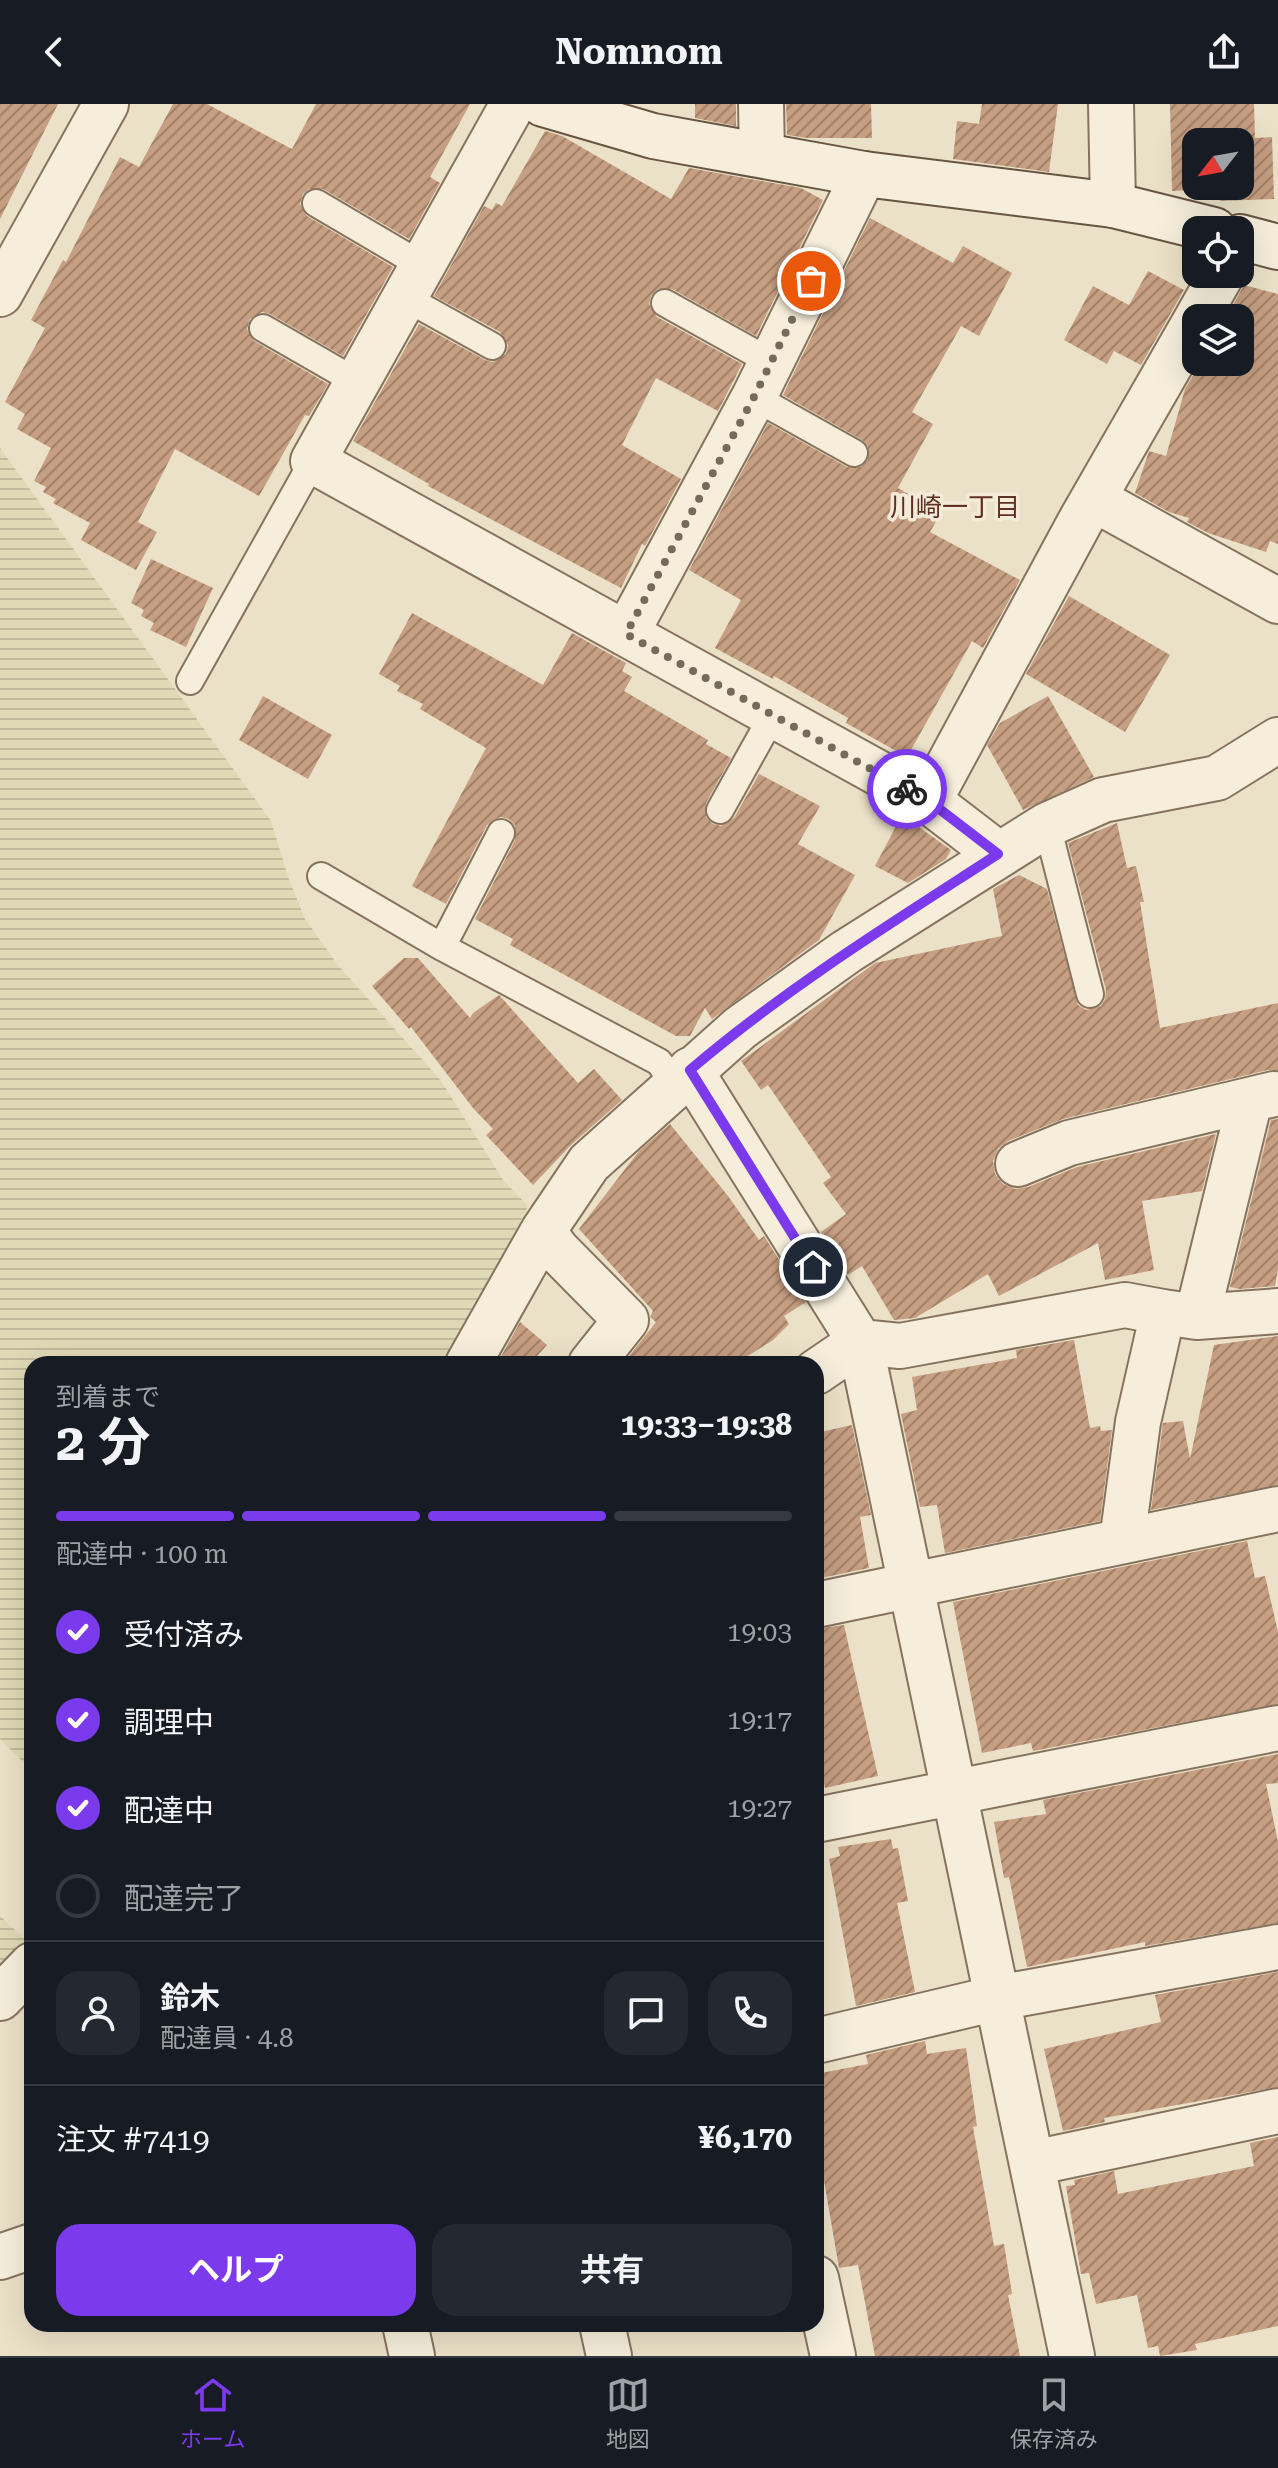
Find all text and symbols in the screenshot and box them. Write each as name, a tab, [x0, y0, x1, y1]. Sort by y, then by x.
icon: back	[32, 30, 76, 74]
icon: share	[1202, 30, 1246, 74]
text: Nomnom	[555, 31, 723, 73]
north arrow	[1182, 128, 1254, 200]
map controls	[1182, 128, 1254, 376]
button: locate	[1182, 216, 1254, 288]
pin	[777, 247, 845, 315]
icon: bag	[789, 259, 833, 303]
button: layers	[1182, 304, 1254, 376]
district label: 川崎一丁目	[890, 492, 1020, 522]
courier	[867, 749, 947, 829]
icon: bike	[885, 767, 929, 811]
pin	[779, 1233, 847, 1301]
icon: home	[791, 1245, 835, 1289]
text: 到着まで	[56, 1382, 160, 1412]
text: 19:33–19:38	[620, 1407, 792, 1442]
text: 2 分	[56, 1412, 150, 1473]
text: 配達中 · 100 m	[56, 1539, 228, 1569]
icon: check	[56, 1610, 100, 1654]
text: 受付済み	[124, 1617, 244, 1652]
text: 19:03	[727, 1617, 792, 1647]
icon: check	[56, 1698, 100, 1742]
text: 調理中	[124, 1705, 214, 1740]
text: 19:17	[727, 1705, 792, 1735]
icon: check	[56, 1786, 100, 1830]
text: 配達中	[124, 1793, 214, 1828]
text: 19:27	[727, 1793, 792, 1823]
text: 配達完了	[124, 1881, 244, 1916]
button: person	[56, 1971, 140, 2055]
button: chat	[604, 1971, 688, 2055]
button: phone	[708, 1971, 792, 2055]
text: 鈴木	[160, 1980, 220, 2015]
text: 配達員 · 4.8	[160, 2023, 294, 2053]
text: ¥6,170	[698, 2120, 792, 2155]
text: 注文 #7419	[56, 2122, 210, 2157]
button: ヘルプ	[56, 2224, 416, 2316]
button: 共有	[432, 2224, 792, 2316]
tab: ホーム	[180, 2373, 245, 2453]
tab: 地図	[606, 2373, 650, 2453]
tab: 保存済み	[1010, 2373, 1098, 2453]

